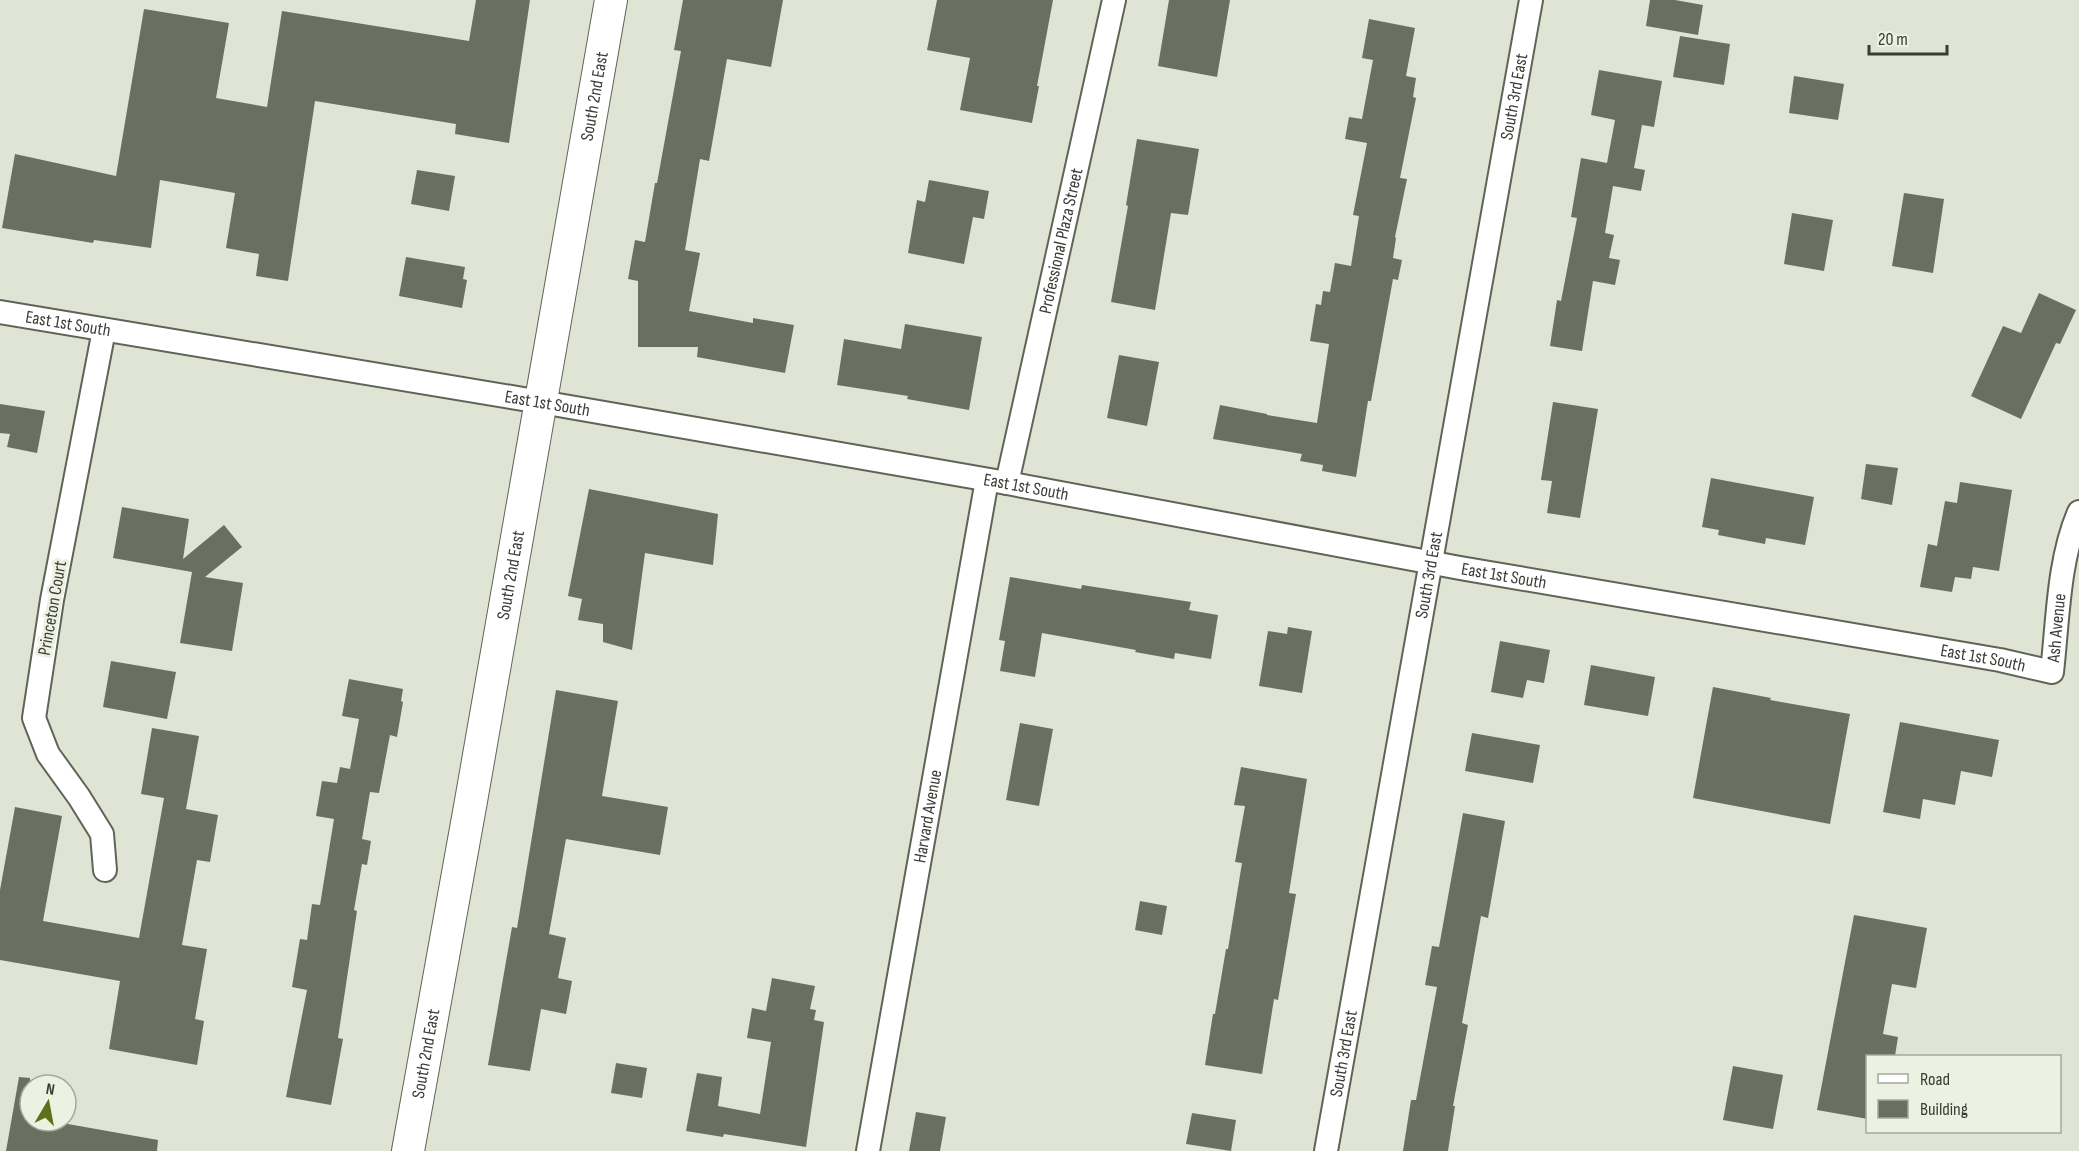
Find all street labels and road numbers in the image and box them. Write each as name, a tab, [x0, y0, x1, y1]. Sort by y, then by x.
street label: South 2nd East	[577, 50, 613, 143]
street label: South 3rd East	[1496, 51, 1532, 142]
street label: Professional Plaza Street	[1035, 166, 1088, 316]
street label: East 1st South	[24, 306, 112, 341]
street label: East 1st South	[503, 386, 592, 421]
street label: East 1st South	[982, 469, 1070, 505]
street label: South 2nd East	[493, 528, 529, 621]
street label: South 3rd East	[1411, 530, 1447, 620]
street label: East 1st South	[1460, 558, 1548, 594]
street label: Princeton Court	[34, 559, 71, 657]
street label: Ash Avenue	[2043, 592, 2070, 664]
street label: East 1st South	[1939, 640, 2027, 677]
street label: Harvard Avenue	[909, 768, 946, 865]
street label: South 2nd East	[408, 1007, 444, 1100]
street label: South 3rd East	[1326, 1008, 1362, 1099]

